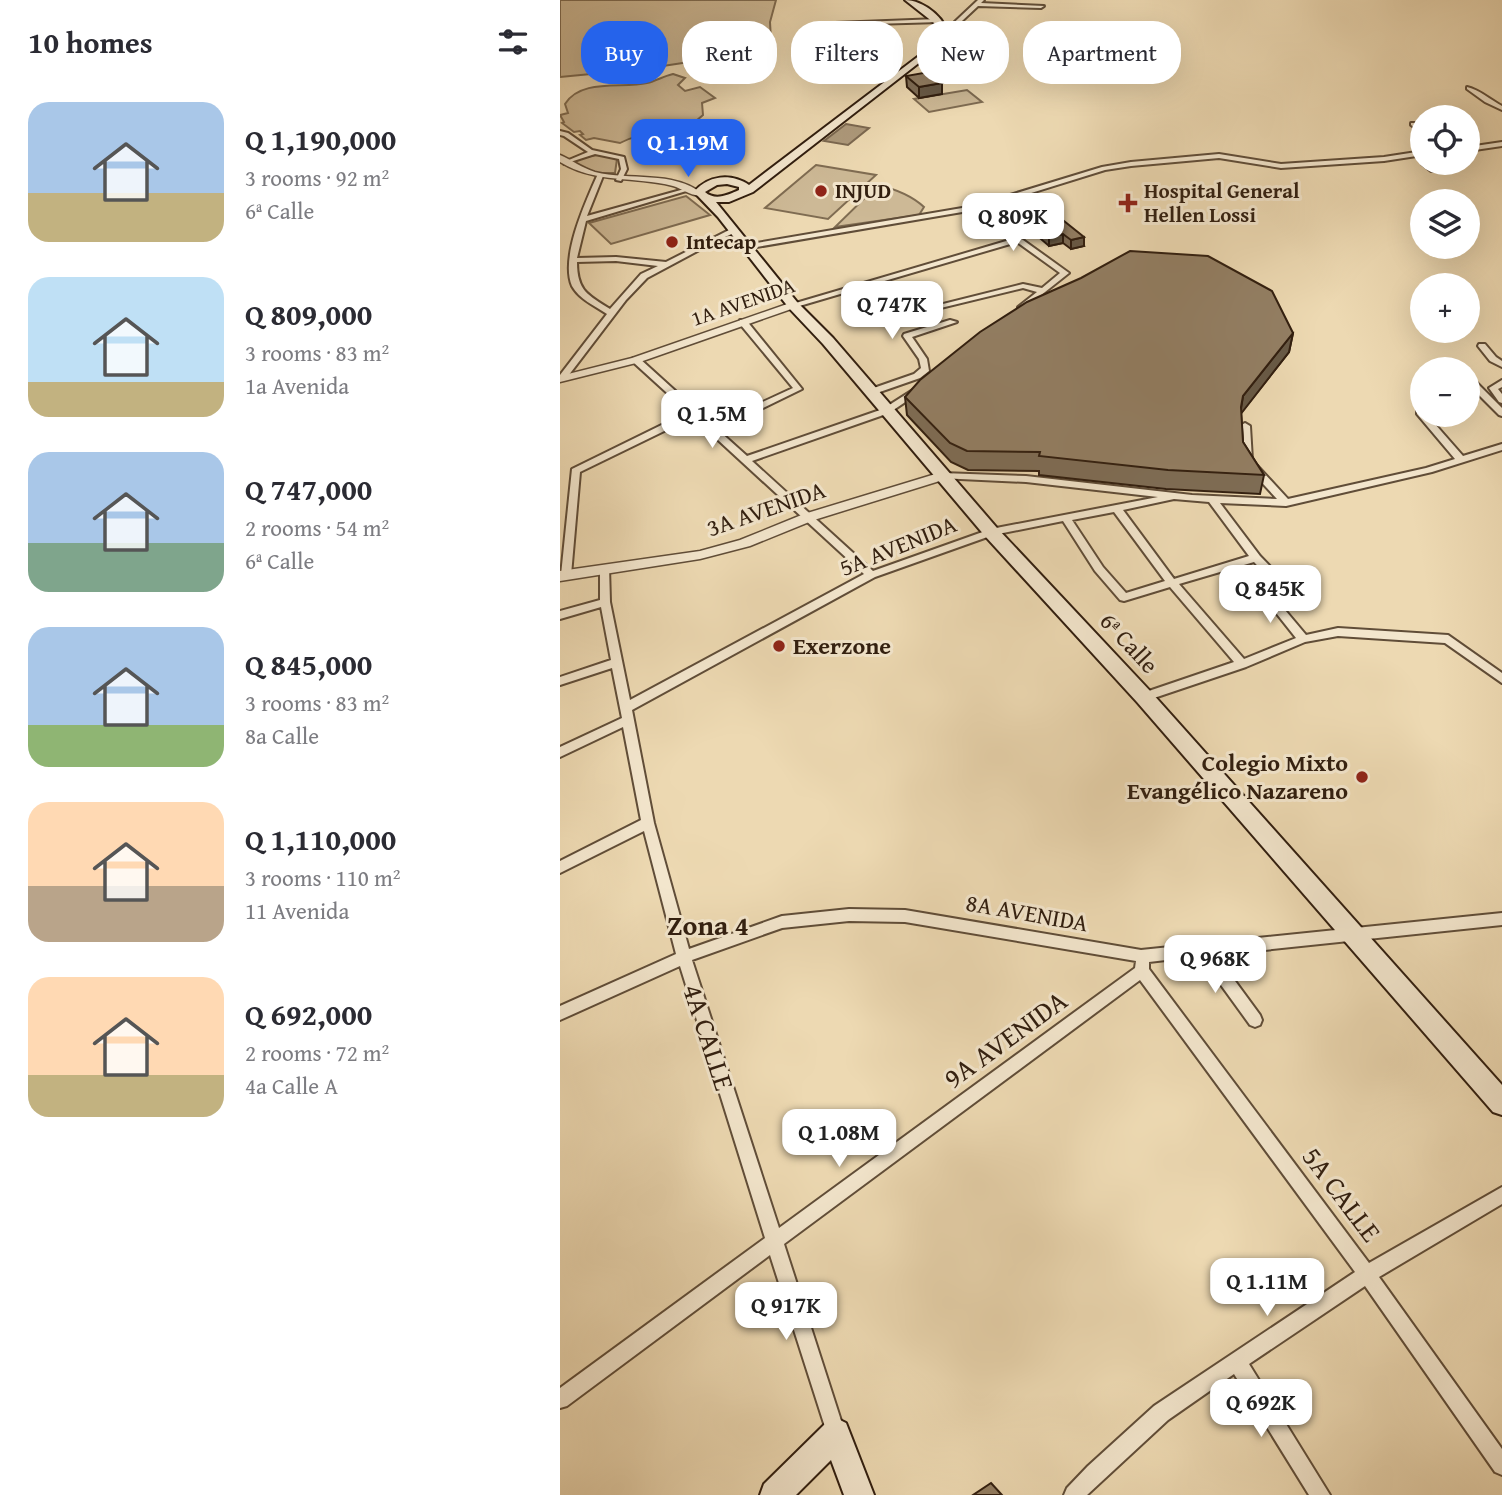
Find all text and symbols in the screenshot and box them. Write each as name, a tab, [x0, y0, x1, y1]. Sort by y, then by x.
text: 10 homes	[28, 20, 153, 64]
chip: Buy	[581, 21, 668, 84]
chip: Rent	[682, 21, 777, 84]
chip: Filters	[791, 21, 903, 84]
chip: New	[917, 21, 1009, 84]
chip: Apartment	[1023, 21, 1181, 84]
icon: filters	[494, 23, 532, 61]
map controls	[1410, 105, 1480, 427]
button: locate	[1410, 105, 1480, 175]
text: Q 1,190,000	[245, 117, 396, 161]
pin: Q 1.19M	[623, 120, 753, 179]
text: Q 1.19M	[647, 125, 729, 158]
icon: home	[84, 130, 168, 214]
text: 3 rooms · 92 m²	[245, 161, 389, 194]
place label: INJUD	[835, 175, 891, 206]
place label: Hospital General Hellen Lossi	[1144, 175, 1300, 230]
marker: INJUD	[813, 183, 829, 199]
button: layers	[1410, 189, 1480, 259]
marker: Hospital General Hellen Lossi	[1118, 193, 1138, 213]
text: 6ª Calle	[245, 194, 314, 227]
pin: Q 809K	[956, 194, 1070, 253]
text: Q 809K	[978, 199, 1048, 232]
place label: Intecap	[686, 226, 756, 257]
marker: Intecap	[664, 234, 680, 250]
street label: 1A AVENIDA	[687, 269, 799, 334]
button: +	[1410, 273, 1480, 343]
pin: Q 747K	[835, 282, 949, 341]
text: Q 747K	[857, 287, 927, 320]
text: Q 809,000	[245, 292, 372, 336]
icon: home	[84, 305, 168, 389]
text: 3 rooms · 83 m²	[245, 336, 389, 369]
button: −	[1410, 357, 1480, 427]
text: 1a Avenida	[245, 369, 349, 402]
pin: Q 1.5M	[655, 391, 769, 450]
text: Q 1.5M	[677, 396, 747, 429]
text: Q 747,000	[245, 467, 372, 511]
street label: 3A AVENIDA	[702, 472, 830, 545]
icon: home	[84, 480, 168, 564]
street label: 5A AVENIDA	[834, 506, 962, 585]
text: 2 rooms · 54 m²	[245, 511, 389, 544]
text: 6ª Calle	[245, 544, 314, 577]
pin: Q 845K	[1213, 566, 1327, 625]
text: Q 845K	[1235, 571, 1305, 604]
street label: 6ª Calle	[1092, 604, 1167, 681]
place label: Exerzone	[793, 628, 891, 663]
marker: Exerzone	[771, 638, 787, 654]
text: Q 845,000	[245, 642, 372, 686]
icon: home	[84, 655, 168, 739]
text: 3 rooms · 83 m²	[245, 686, 389, 719]
text: 8a Calle	[245, 719, 319, 752]
place label: Colegio Mixto Evangélico Nazareno	[1127, 745, 1348, 808]
marker: Colegio Mixto Evangélico Nazareno	[1354, 769, 1370, 785]
text: Q 1,110,000	[245, 817, 396, 861]
icon: home	[84, 830, 168, 914]
text: 3 rooms · 110 m²	[245, 861, 400, 894]
street label: 8A AVENIDA	[963, 885, 1091, 941]
text: 11 Avenida	[245, 894, 349, 927]
district label: Zona 4	[667, 904, 749, 945]
pin: Q 968K	[1158, 936, 1272, 995]
text: Q 968K	[1180, 941, 1250, 974]
street label: 4A CALLE	[673, 978, 746, 1095]
street label: 9A AVENIDA	[934, 980, 1075, 1098]
text: Q 692,000	[245, 992, 372, 1036]
icon: home	[84, 1005, 168, 1089]
text: 2 rooms · 72 m²	[245, 1036, 389, 1069]
text: 4a Calle A	[245, 1069, 338, 1102]
pin: Q 1.08M	[774, 1110, 904, 1169]
text: Q 1.08M	[798, 1115, 880, 1148]
street label: 5A CALLE	[1293, 1138, 1392, 1250]
pin: Q 1.11M	[1202, 1258, 1332, 1318]
text: Q 1.11M	[1226, 1264, 1308, 1297]
pin: Q 917K	[729, 1282, 843, 1342]
text: Q 917K	[751, 1288, 821, 1321]
pin: Q 692K	[1204, 1380, 1318, 1439]
text: Q 692K	[1226, 1385, 1296, 1418]

